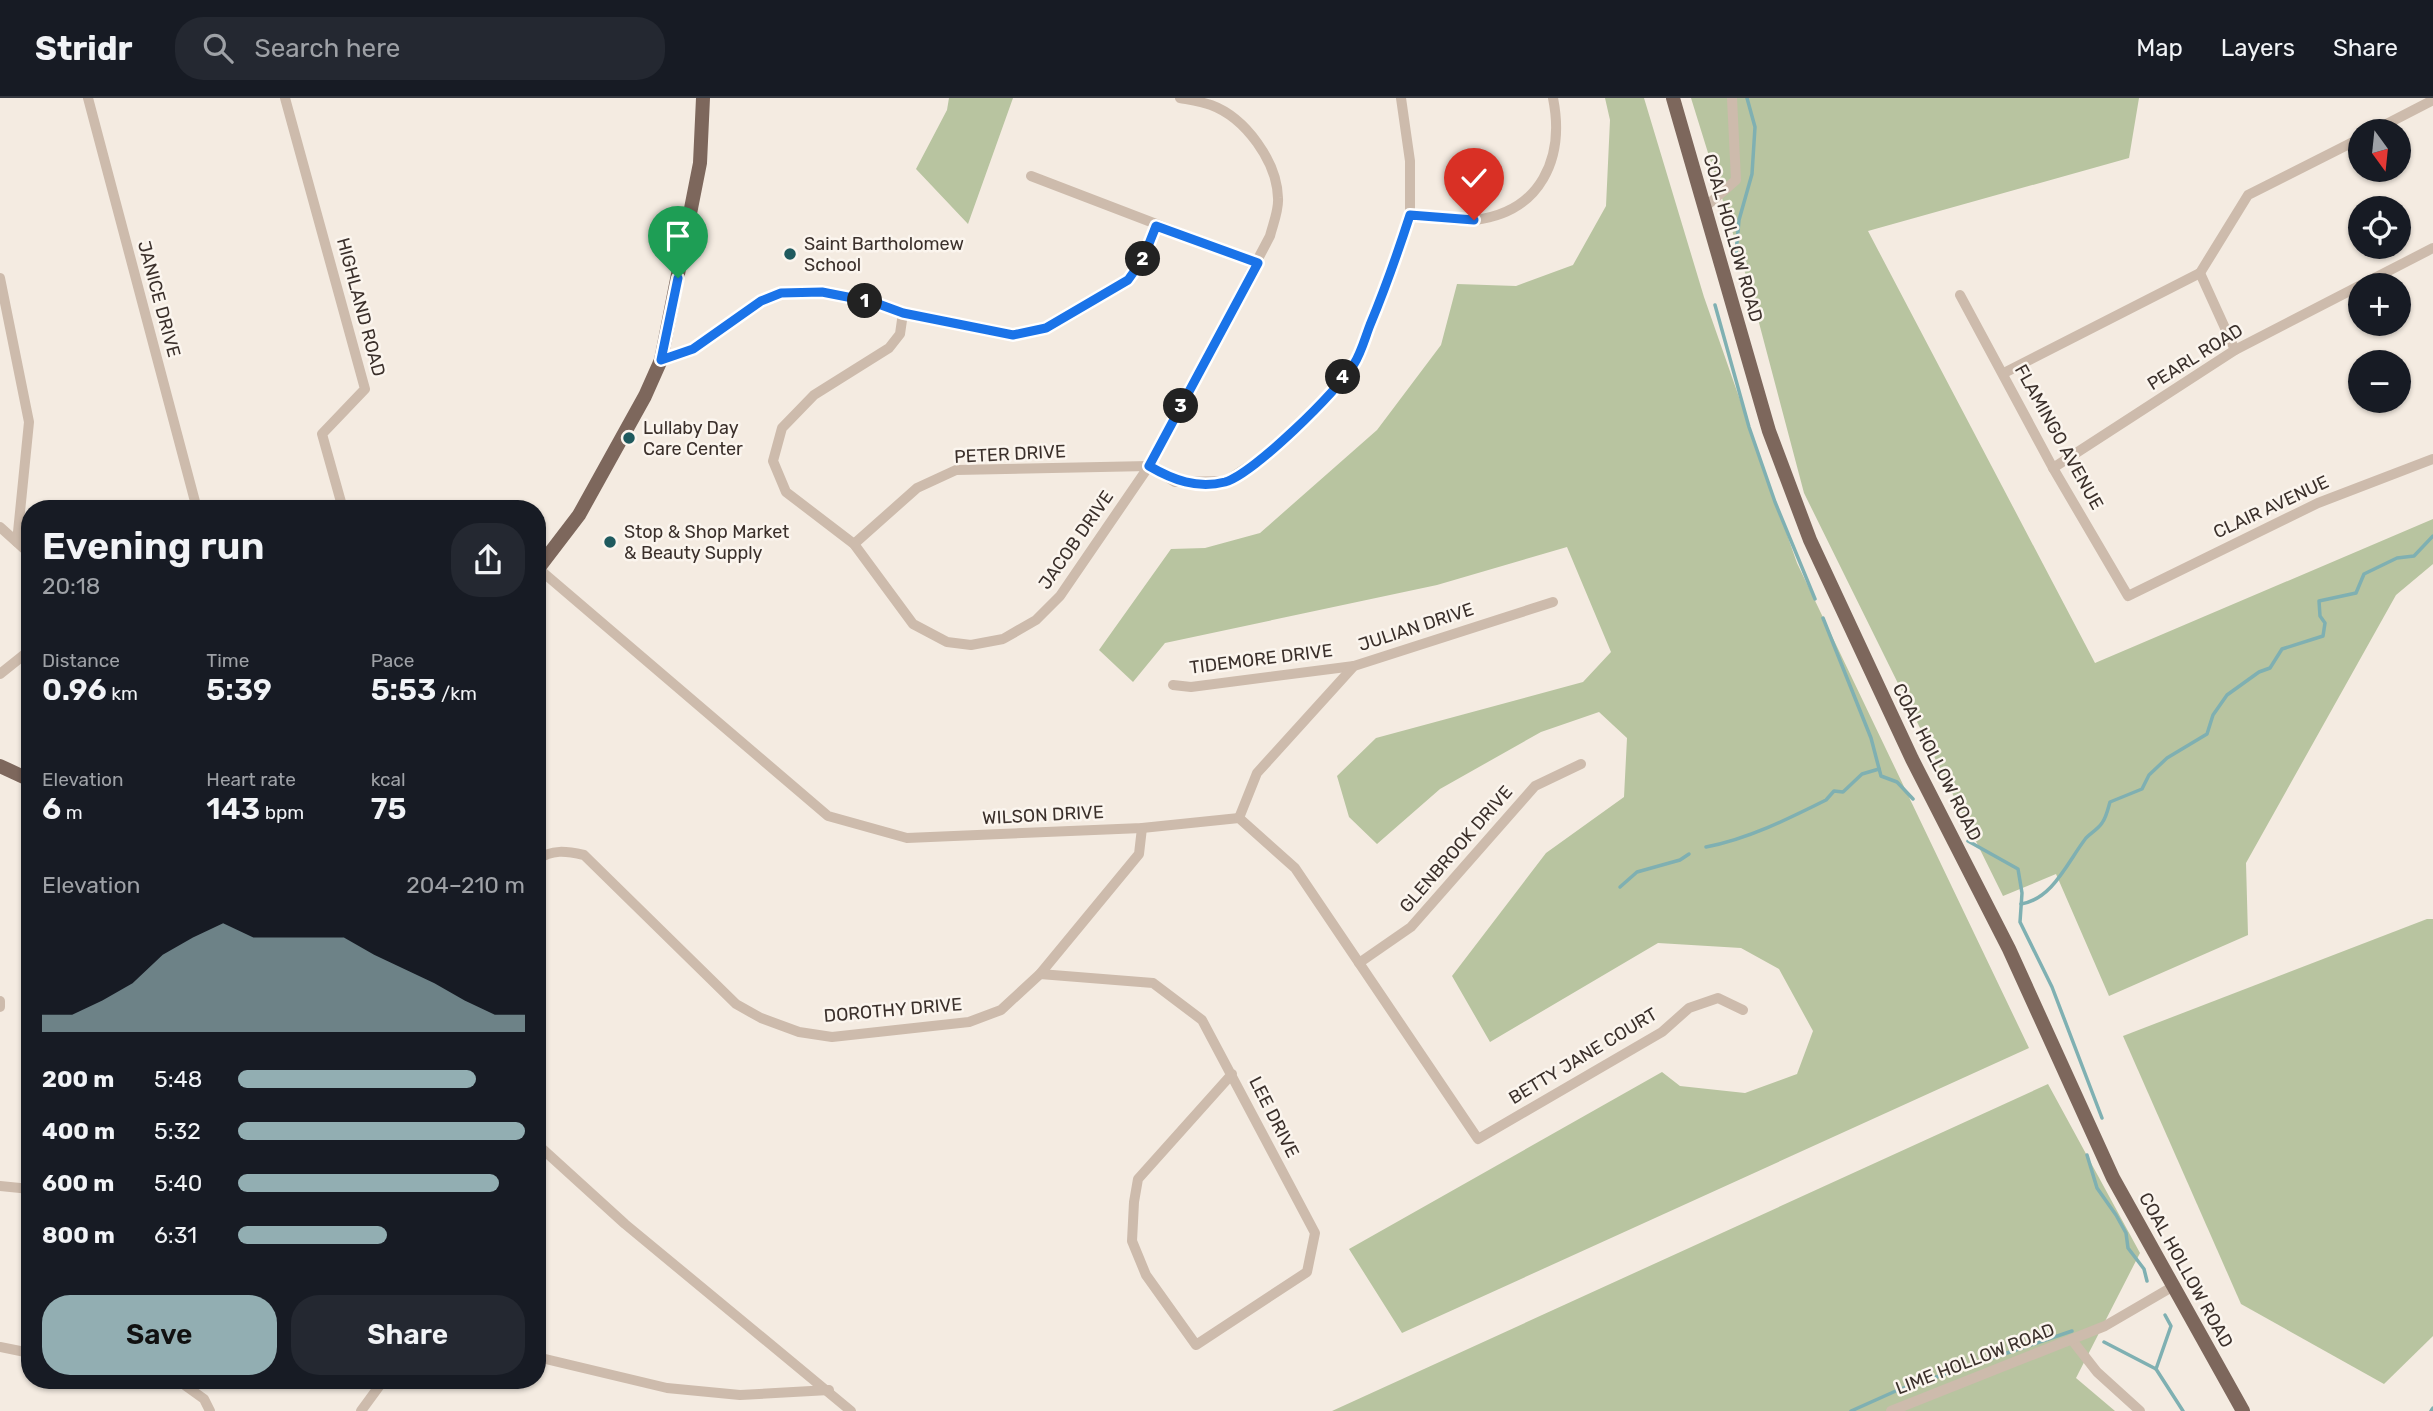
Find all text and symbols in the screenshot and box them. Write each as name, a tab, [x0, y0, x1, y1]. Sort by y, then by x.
search box	[175, 17, 665, 80]
text: Stridr	[35, 29, 133, 68]
icon: search	[199, 29, 237, 67]
text: Search here	[255, 33, 400, 64]
text: Map	[2136, 34, 2183, 62]
text: Layers	[2221, 34, 2295, 62]
text: Share	[2333, 34, 2398, 62]
north arrow	[2348, 119, 2412, 182]
map controls	[2348, 119, 2411, 413]
pin	[1444, 148, 1504, 220]
street label: COAL HOLLOW ROAD	[1698, 151, 1768, 325]
icon: check	[1455, 159, 1493, 197]
button: locate	[2348, 196, 2411, 259]
pin	[648, 206, 708, 278]
icon: arrive	[659, 217, 697, 255]
place label: Saint Bartholomew School	[804, 233, 964, 276]
street label: HIGHLAND ROAD	[332, 235, 390, 379]
street label: JANICE DRIVE	[133, 238, 185, 360]
pin: 2	[1126, 242, 1160, 276]
marker: Saint Bartholomew School	[782, 246, 798, 262]
text: 2	[1136, 247, 1149, 270]
button: +	[2348, 273, 2411, 336]
pin: 1	[848, 284, 882, 318]
text: 1	[860, 289, 869, 312]
street label: PEARL ROAD	[2143, 319, 2247, 395]
button: −	[2348, 350, 2411, 413]
pin: 4	[1326, 360, 1360, 394]
street label: FLAMINGO AVENUE	[2010, 361, 2108, 513]
text: 4	[1336, 365, 1349, 388]
pin: 3	[1164, 388, 1198, 424]
text: 3	[1174, 394, 1187, 417]
place label: Lullaby Day Care Center	[643, 417, 743, 460]
marker: Lullaby Day Care Center	[621, 430, 637, 446]
street label: PETER DRIVE	[954, 440, 1066, 468]
street label: CLAIR AVENUE	[2210, 471, 2332, 543]
street label: JACOB DRIVE	[1034, 486, 1118, 594]
place label: Stop & Shop Market & Beauty Supply	[624, 521, 789, 564]
text: Evening run	[42, 523, 265, 569]
button: share	[451, 523, 525, 597]
marker: Stop & Shop Market & Beauty Supply	[602, 534, 618, 550]
text: 20:18	[42, 572, 100, 600]
street label: JULIAN DRIVE	[1356, 598, 1476, 656]
street label: TIDEMORE DRIVE	[1188, 639, 1334, 679]
text: Distance	[42, 649, 120, 672]
text: Time	[206, 649, 249, 672]
text: Pace	[371, 649, 414, 672]
text: 0.96	[42, 672, 107, 708]
text: 5:39	[206, 672, 272, 708]
text: 5:53	[371, 672, 436, 708]
street label: COAL HOLLOW ROAD	[1888, 680, 1986, 844]
text: km	[107, 682, 138, 705]
text: /km	[436, 682, 477, 705]
text: Elevation	[42, 768, 123, 791]
text: Heart rate	[206, 768, 296, 791]
text: kcal	[371, 768, 406, 791]
street label: GLENBROOK DRIVE	[1395, 781, 1517, 917]
text: 6	[42, 791, 61, 827]
text: 143	[206, 791, 260, 827]
text: 75	[371, 791, 406, 827]
text: m	[61, 801, 83, 824]
text: bpm	[260, 801, 304, 824]
street label: WILSON DRIVE	[982, 801, 1104, 829]
text: Elevation	[42, 871, 141, 899]
text: 204–210 m	[406, 871, 525, 899]
street label: DOROTHY DRIVE	[823, 993, 963, 1027]
street label: BETTY JANE COURT	[1505, 1003, 1661, 1109]
text: 200 m	[42, 1065, 114, 1093]
text: 5:48	[154, 1065, 202, 1093]
street label: LEE DRIVE	[1244, 1073, 1304, 1161]
text: 400 m	[42, 1117, 115, 1145]
text: 5:32	[154, 1117, 201, 1145]
text: 600 m	[42, 1169, 114, 1197]
text: 5:40	[154, 1169, 202, 1197]
street label: COAL HOLLOW ROAD	[2134, 1189, 2238, 1351]
text: 800 m	[42, 1221, 115, 1249]
text: 6:31	[154, 1221, 197, 1249]
button: Save	[42, 1295, 277, 1375]
button: Share	[291, 1295, 525, 1375]
street label: LIME HOLLOW ROAD	[1892, 1319, 2058, 1399]

